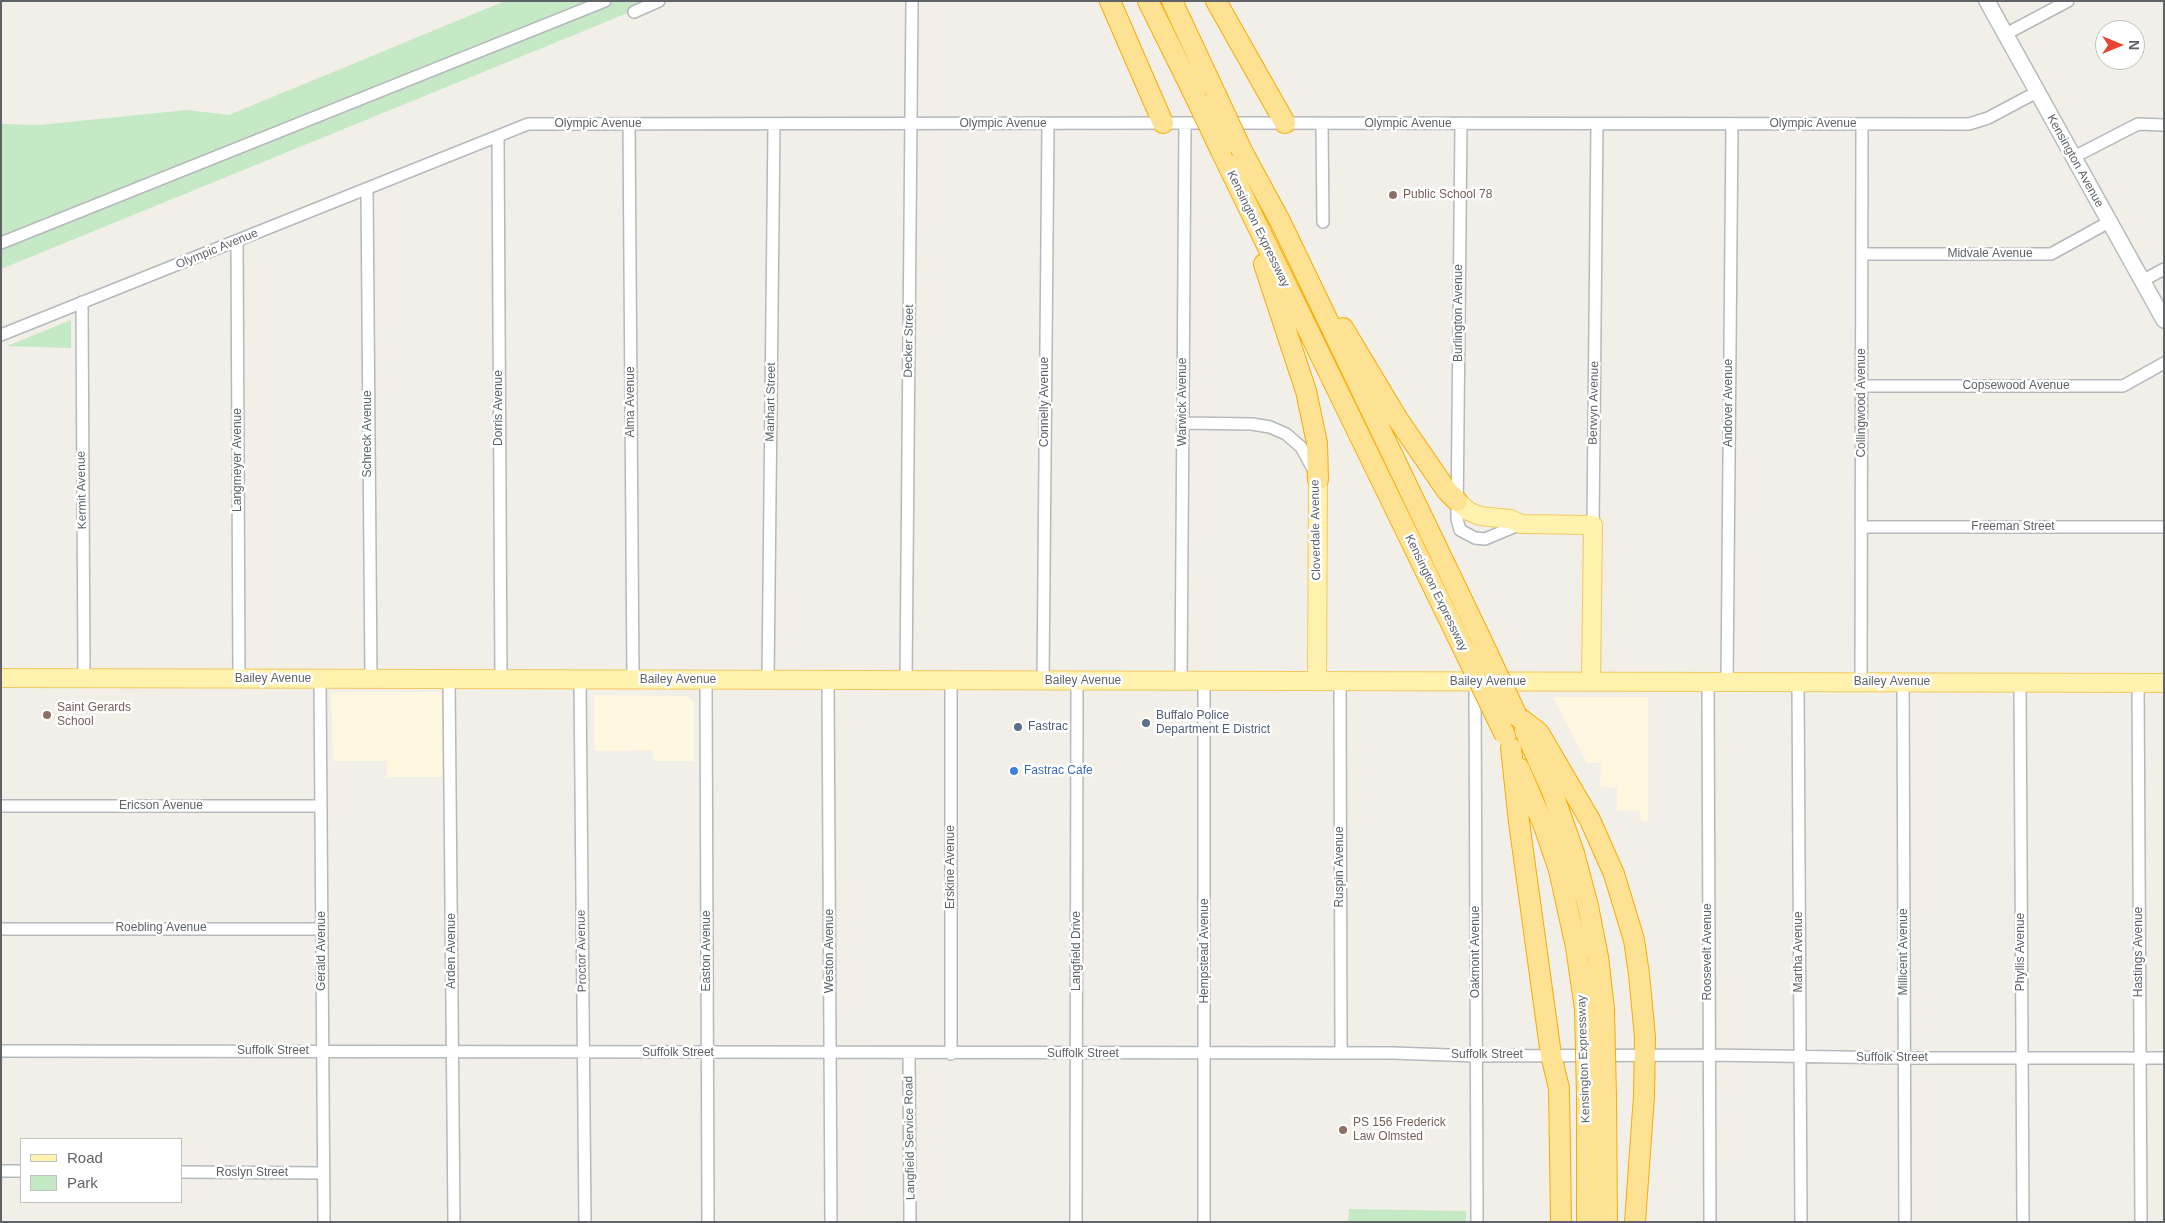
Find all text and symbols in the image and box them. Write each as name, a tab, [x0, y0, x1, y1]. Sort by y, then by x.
north arrow	[2095, 20, 2145, 70]
text: N	[2126, 40, 2142, 50]
street label: Kensington Avenue	[2044, 112, 2106, 210]
street label: Olympic Avenue	[554, 117, 642, 131]
street label: Olympic Avenue	[959, 117, 1047, 131]
street label: Olympic Avenue	[1364, 117, 1452, 131]
street label: Olympic Avenue	[1769, 117, 1857, 131]
street label: Kensington Expressway	[1223, 168, 1293, 290]
place label: Public School 78	[1403, 188, 1492, 202]
marker: Public School 78	[1387, 189, 1399, 201]
street label: Olympic Avenue	[174, 226, 260, 272]
street label: Midvale Avenue	[1947, 247, 2033, 261]
street label: Burlington Avenue	[1452, 264, 1466, 362]
street label: Decker Street	[901, 304, 917, 378]
street label: Collingwood Avenue	[1855, 348, 1869, 458]
street label: Connelly Avenue	[1038, 357, 1052, 447]
street label: Warwick Avenue	[1176, 358, 1190, 446]
street label: Andover Avenue	[1722, 359, 1736, 447]
street label: Berwyn Avenue	[1586, 361, 1602, 445]
street label: Manhart Street	[763, 362, 779, 442]
street label: Alma Avenue	[624, 366, 638, 438]
street label: Dorris Avenue	[492, 370, 506, 446]
street label: Copsewood Avenue	[1962, 379, 2070, 393]
street label: Schreck Avenue	[361, 390, 375, 478]
street label: Langmeyer Avenue	[231, 408, 245, 512]
street label: Kermit Avenue	[74, 451, 90, 529]
street label: Cloverdale Avenue	[1308, 479, 1324, 581]
street label: Freeman Street	[1971, 520, 2055, 534]
street label: Kensington Expressway	[1401, 532, 1471, 654]
street label: Bailey Avenue	[235, 672, 311, 686]
street label: Bailey Avenue	[640, 673, 716, 687]
street label: Bailey Avenue	[1045, 674, 1121, 688]
street label: Bailey Avenue	[1450, 675, 1526, 689]
street label: Bailey Avenue	[1854, 675, 1930, 689]
place label: Saint Gerards School	[57, 701, 131, 729]
marker: Saint Gerards School	[41, 709, 53, 721]
place label: Buffalo Police Department E District	[1156, 709, 1270, 737]
marker: Buffalo Police Department E District	[1140, 717, 1152, 729]
place label: Fastrac	[1028, 720, 1068, 734]
marker: Fastrac	[1012, 721, 1024, 733]
place label: Fastrac Cafe	[1024, 764, 1093, 778]
marker: Fastrac Cafe	[1008, 765, 1020, 777]
street label: Ericson Avenue	[119, 799, 203, 813]
street label: Erskine Avenue	[944, 825, 958, 909]
street label: Ruspin Avenue	[1333, 826, 1347, 908]
street label: Hempstead Avenue	[1198, 898, 1212, 1004]
street label: Roosevelt Avenue	[1701, 903, 1715, 1001]
street label: Oakmont Avenue	[1469, 906, 1483, 998]
street label: Hastings Avenue	[2132, 907, 2146, 997]
street label: Millicent Avenue	[1897, 908, 1911, 996]
street label: Weston Avenue	[823, 909, 837, 993]
street label: Proctor Avenue	[574, 910, 590, 992]
street label: Easton Avenue	[700, 910, 714, 992]
street label: Gerald Avenue	[315, 911, 329, 991]
street label: Langfield Drive	[1070, 911, 1084, 991]
street label: Martha Avenue	[1792, 911, 1806, 993]
street label: Arden Avenue	[445, 913, 459, 989]
street label: Phyllis Avenue	[2014, 913, 2028, 991]
street label: Roebling Avenue	[115, 921, 207, 935]
street label: Kensington Expressway	[1575, 995, 1593, 1123]
street label: Suffolk Street	[237, 1044, 309, 1058]
street label: Suffolk Street	[642, 1046, 714, 1060]
street label: Suffolk Street	[1047, 1047, 1119, 1061]
street label: Suffolk Street	[1451, 1048, 1523, 1062]
street label: Suffolk Street	[1856, 1051, 1928, 1065]
street label: Langfield Service Road	[902, 1076, 918, 1200]
place label: PS 156 Frederick Law Olmsted	[1353, 1116, 1446, 1144]
marker: PS 156 Frederick Law Olmsted	[1337, 1124, 1349, 1136]
legend	[20, 1138, 182, 1203]
text: Road	[67, 1149, 103, 1166]
street label: Roslyn Street	[216, 1166, 288, 1180]
text: Park	[67, 1174, 98, 1191]

